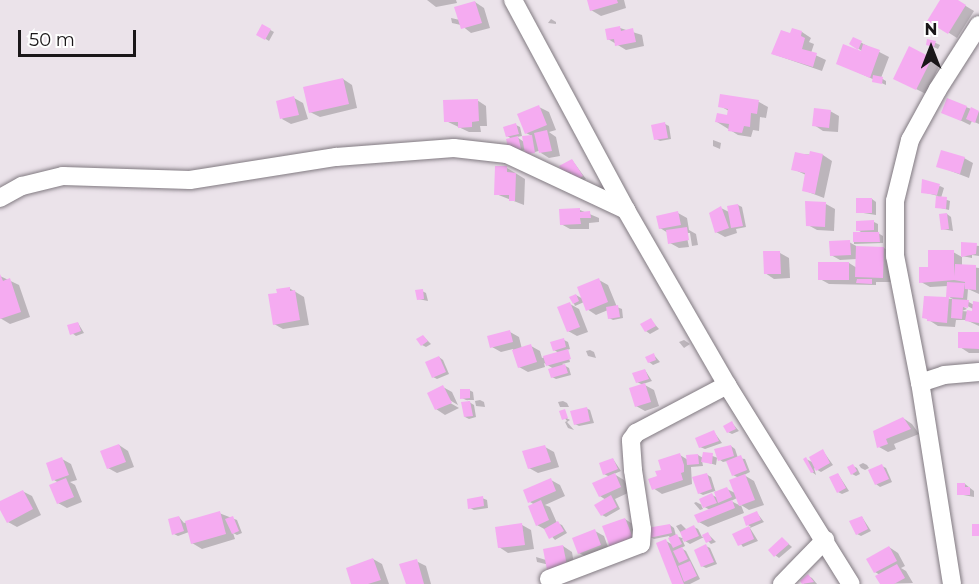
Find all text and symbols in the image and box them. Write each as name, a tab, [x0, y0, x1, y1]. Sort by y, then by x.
scale bar	[21, 18, 140, 56]
north arrow	[901, 18, 961, 78]
text: N	[925, 20, 937, 39]
text: 50 m	[29, 29, 75, 51]

